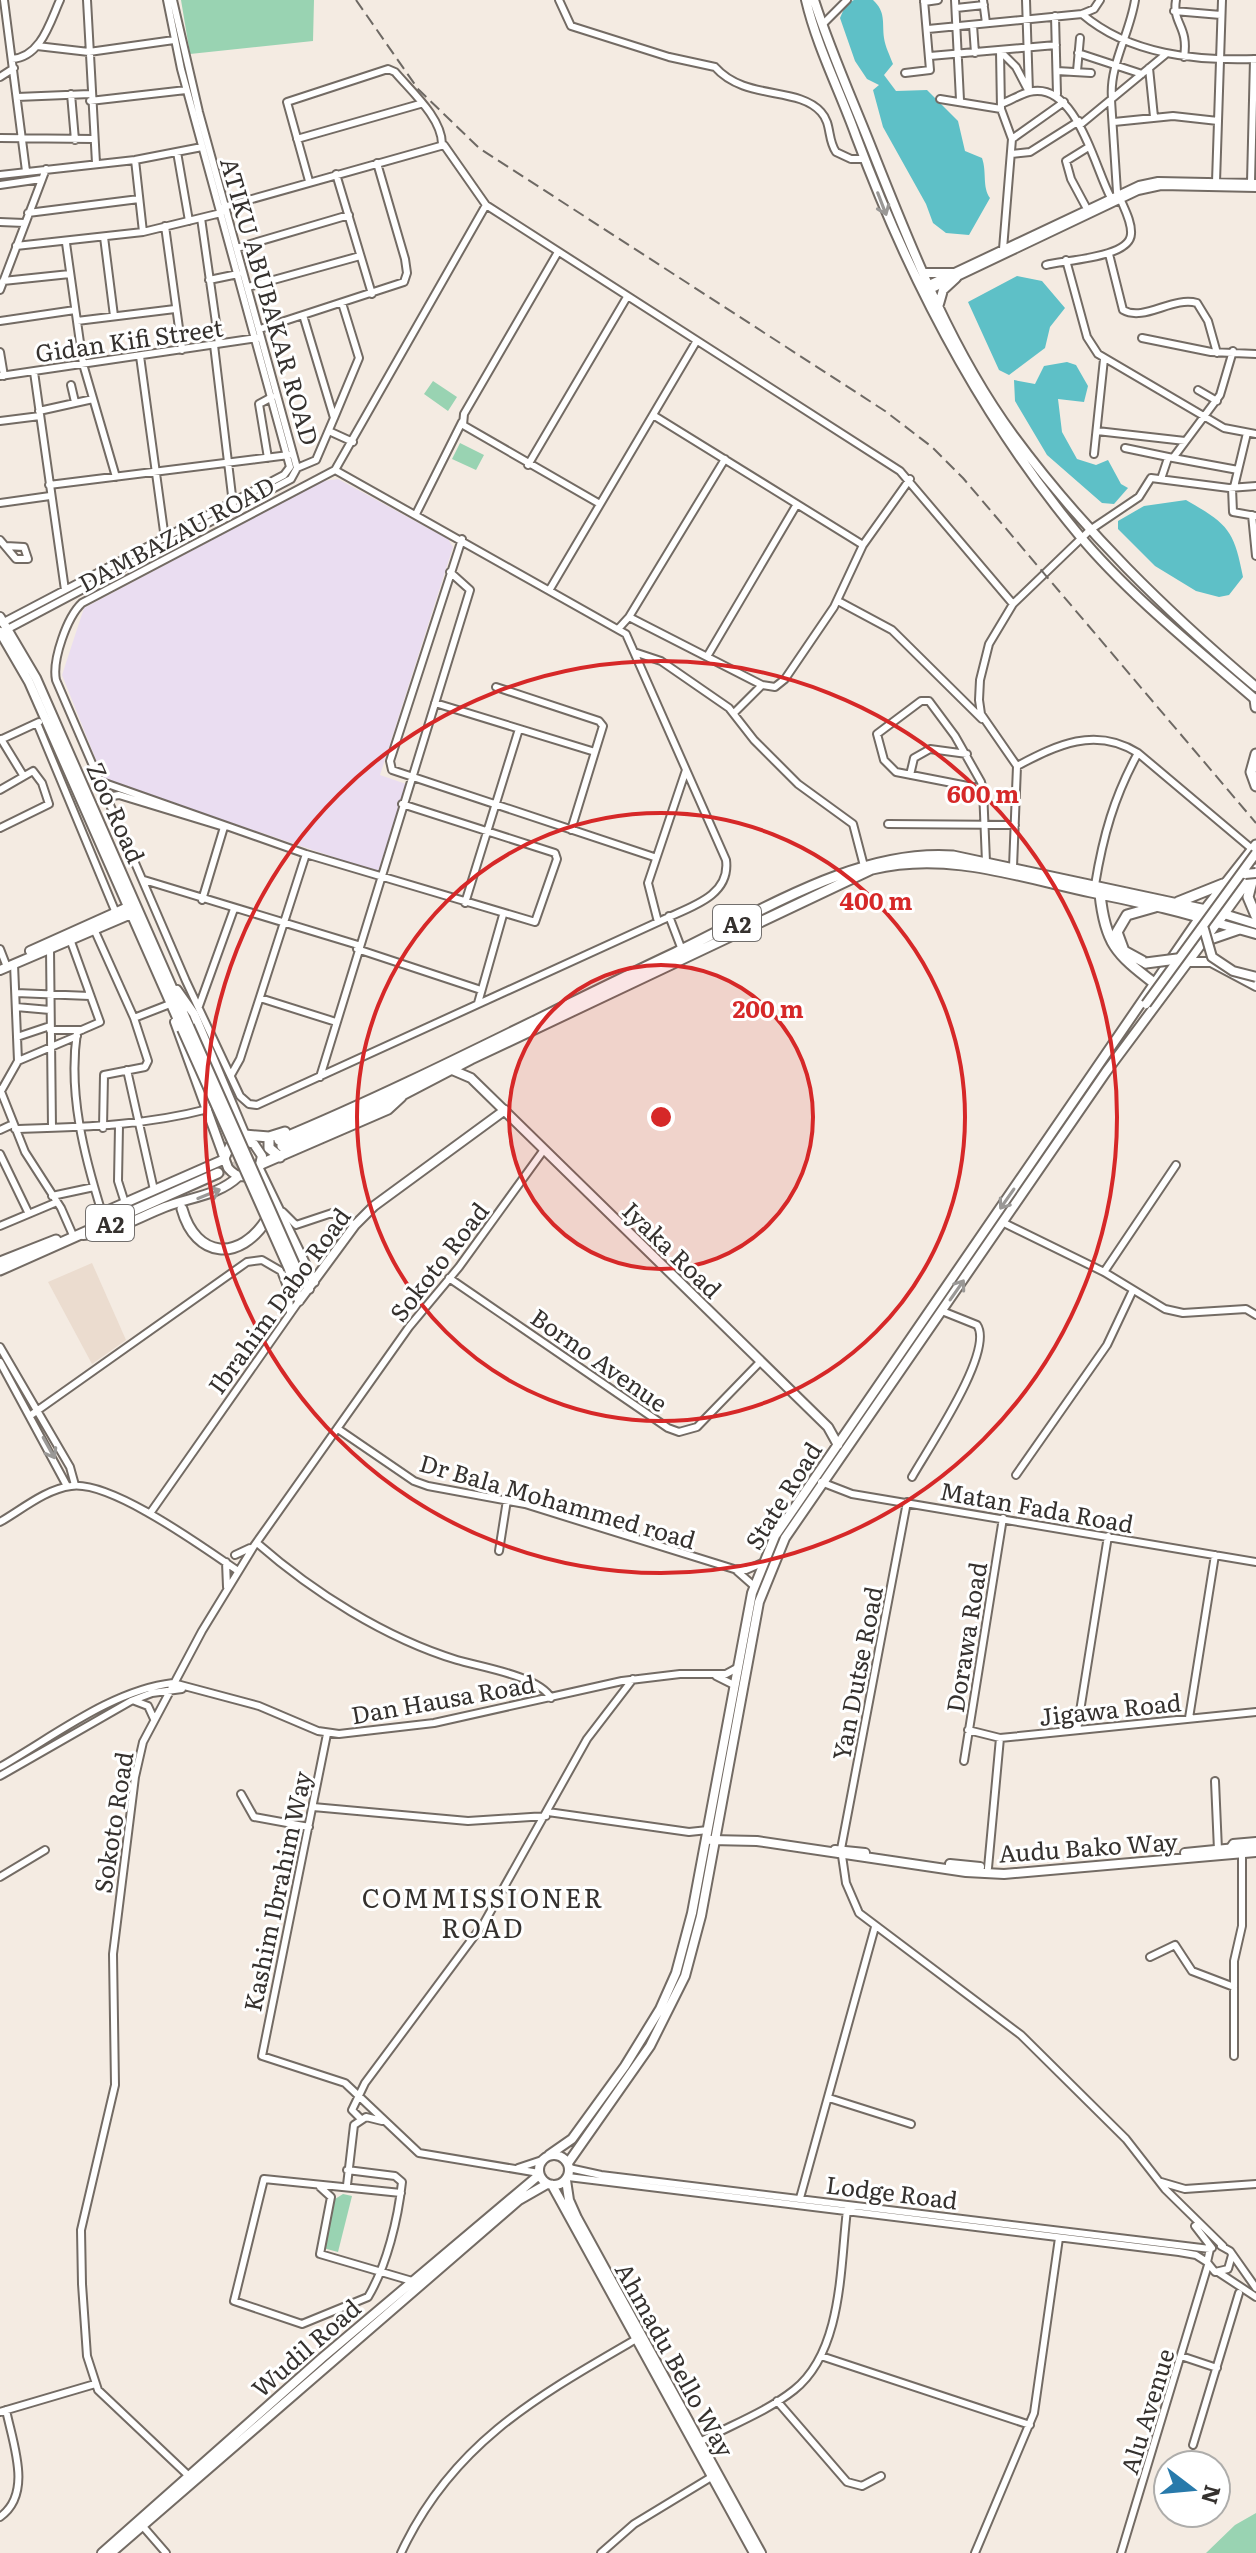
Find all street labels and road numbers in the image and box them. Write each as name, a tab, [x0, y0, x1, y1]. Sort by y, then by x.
street label: ATIKU ABUBAKAR ROAD	[213, 153, 329, 449]
street label: Gidan Kifi Street	[33, 308, 225, 369]
street label: DAMBAZAU ROAD	[72, 466, 280, 600]
street label: Zoo Road	[79, 756, 155, 868]
road number: A2	[713, 905, 761, 941]
street label: Iyaka Road	[616, 1193, 731, 1306]
street label: Sokoto Road	[380, 1194, 496, 1328]
street label: Ibrahim Dabo Road	[198, 1199, 358, 1400]
road number: A2	[86, 1205, 134, 1241]
street label: Borno Avenue	[524, 1299, 676, 1419]
street label: State Road	[735, 1434, 829, 1556]
street label: Dr Bala Mohammed road	[416, 1444, 700, 1556]
street label: Matan Fada Road	[938, 1472, 1137, 1540]
street label: Dorawa Road	[936, 1559, 994, 1715]
street label: Yan Dutse Road	[822, 1583, 890, 1763]
street label: Dan Hausa Road	[348, 1665, 538, 1731]
street label: Jigawa Road	[1037, 1683, 1183, 1733]
street label: Sokoto Road	[84, 1748, 141, 1895]
street label: Kashim Ibrahim Way	[233, 1767, 319, 2014]
street label: Audu Bako Way	[997, 1822, 1179, 1870]
street label: Lodge Road	[824, 2166, 960, 2216]
street label: Ahmadu Bello Way	[608, 2255, 744, 2463]
street label: Wudil Road	[243, 2290, 367, 2404]
street label: Alu Avenue	[1110, 2344, 1182, 2478]

